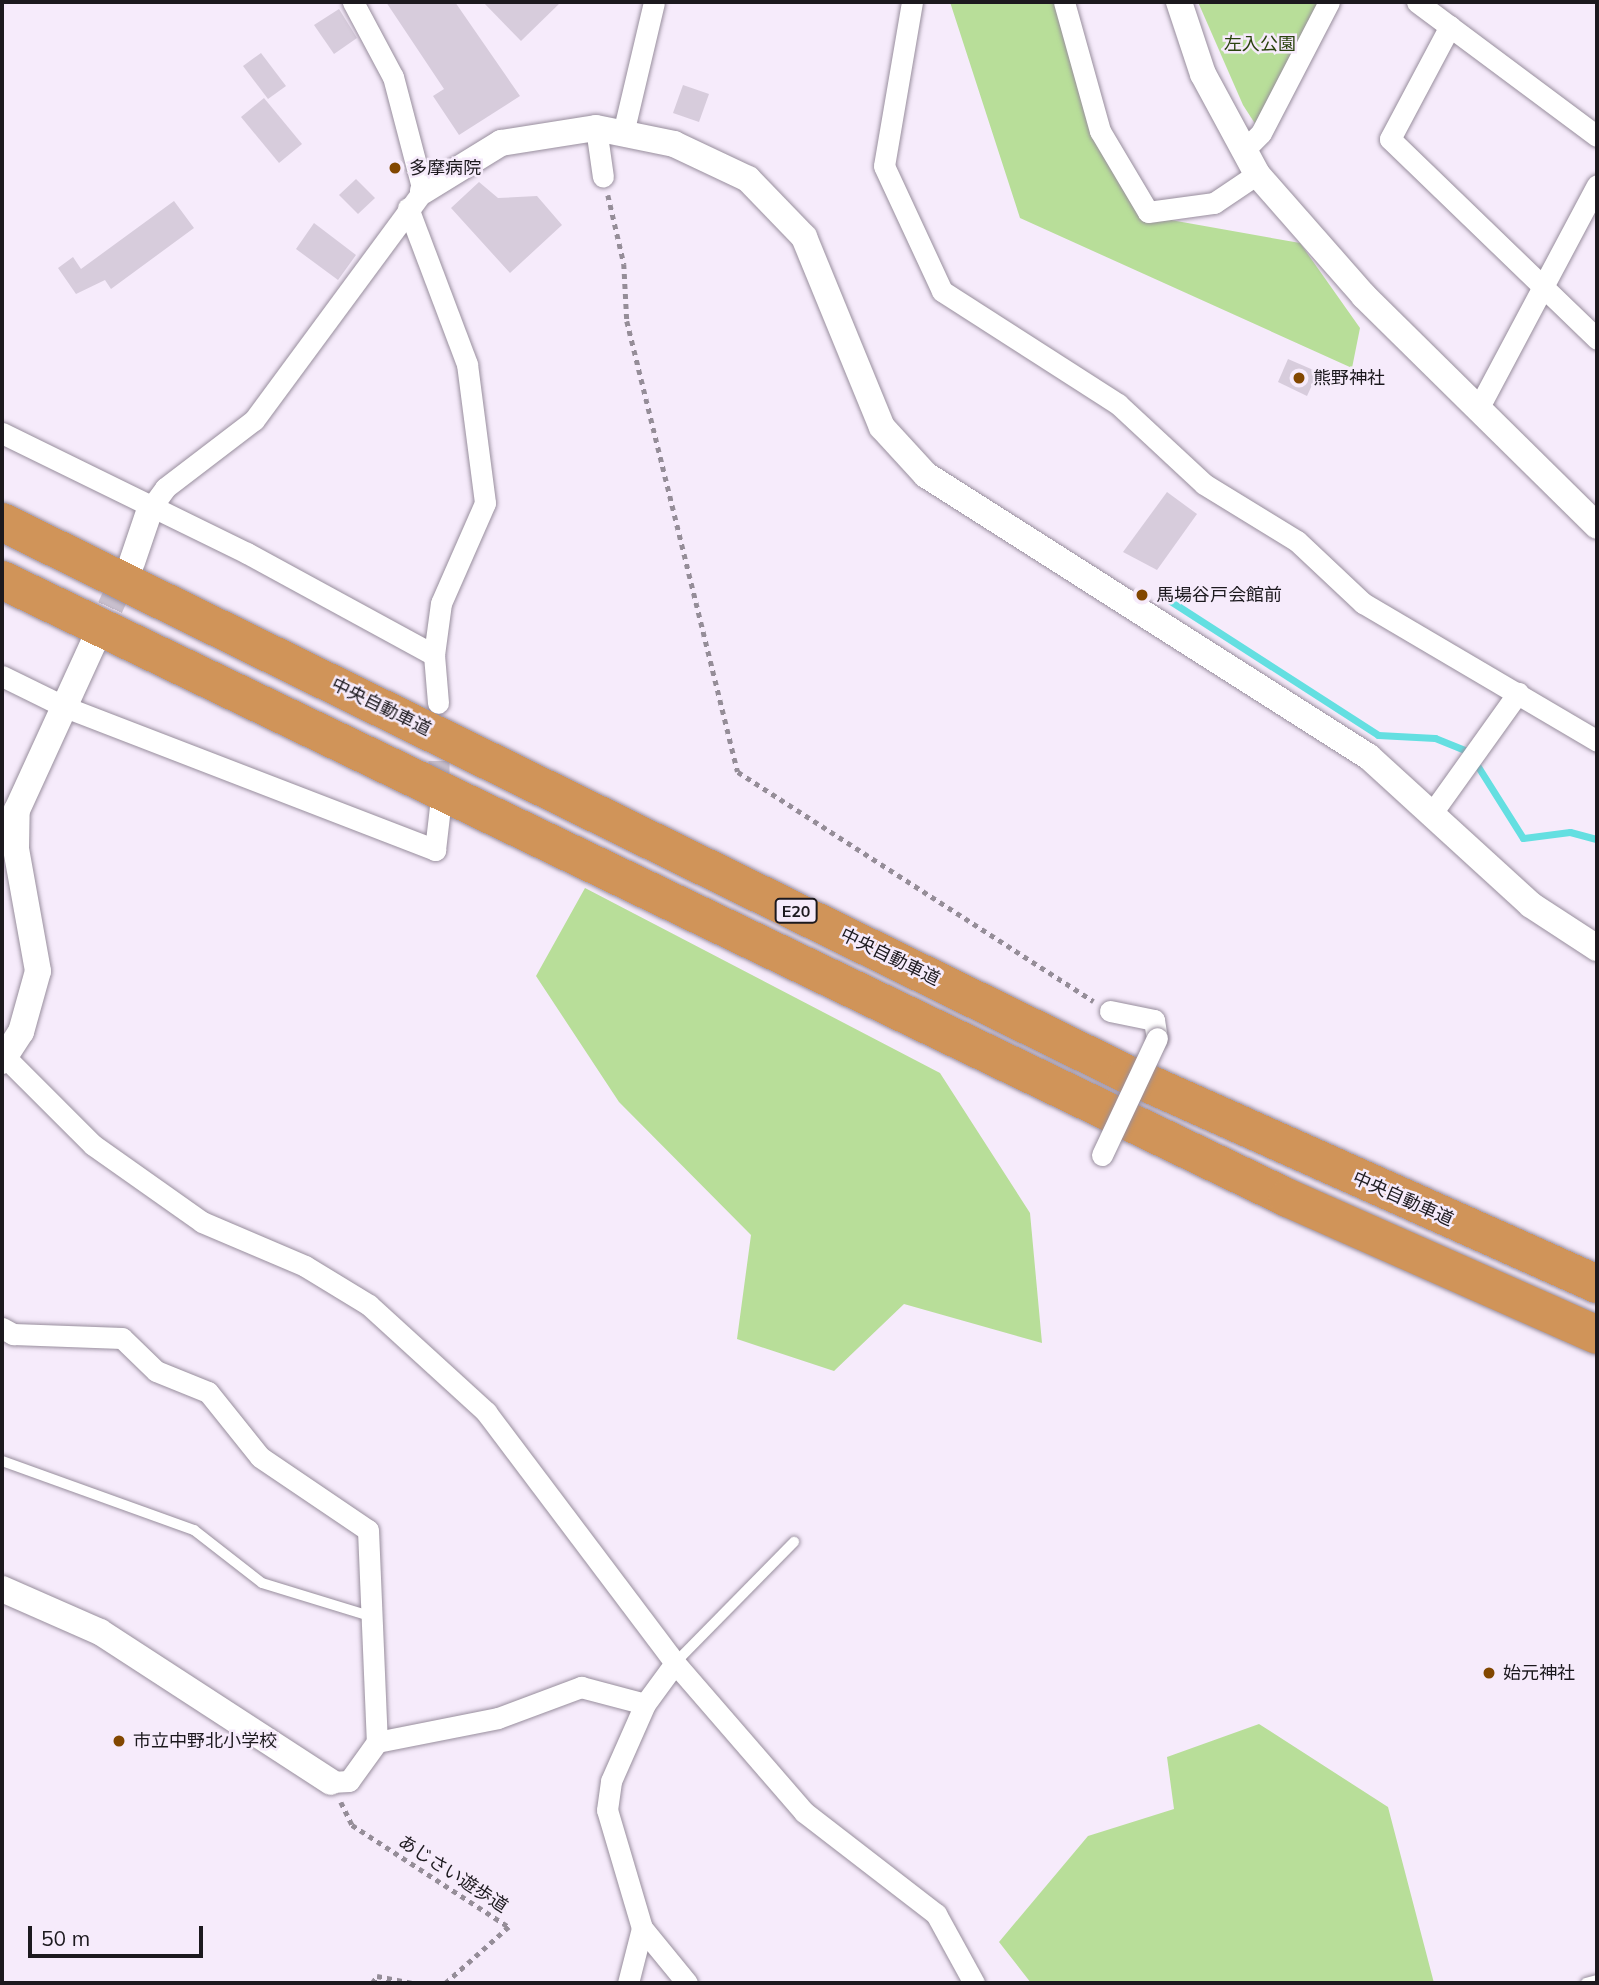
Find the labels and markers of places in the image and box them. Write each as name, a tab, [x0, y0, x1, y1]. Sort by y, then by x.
place label: 多摩病院	[409, 157, 481, 179]
marker: 多摩病院	[387, 160, 403, 176]
place label: 熊野神社	[1313, 367, 1385, 389]
marker: 熊野神社	[1291, 370, 1307, 386]
place label: 馬場谷戸会館前	[1156, 584, 1282, 606]
marker: 馬場谷戸会館前	[1134, 587, 1150, 603]
place label: 始元神社	[1503, 1662, 1575, 1684]
marker: 始元神社	[1481, 1665, 1497, 1681]
place label: 市立中野北小学校	[133, 1730, 277, 1752]
marker: 市立中野北小学校	[111, 1733, 127, 1749]

